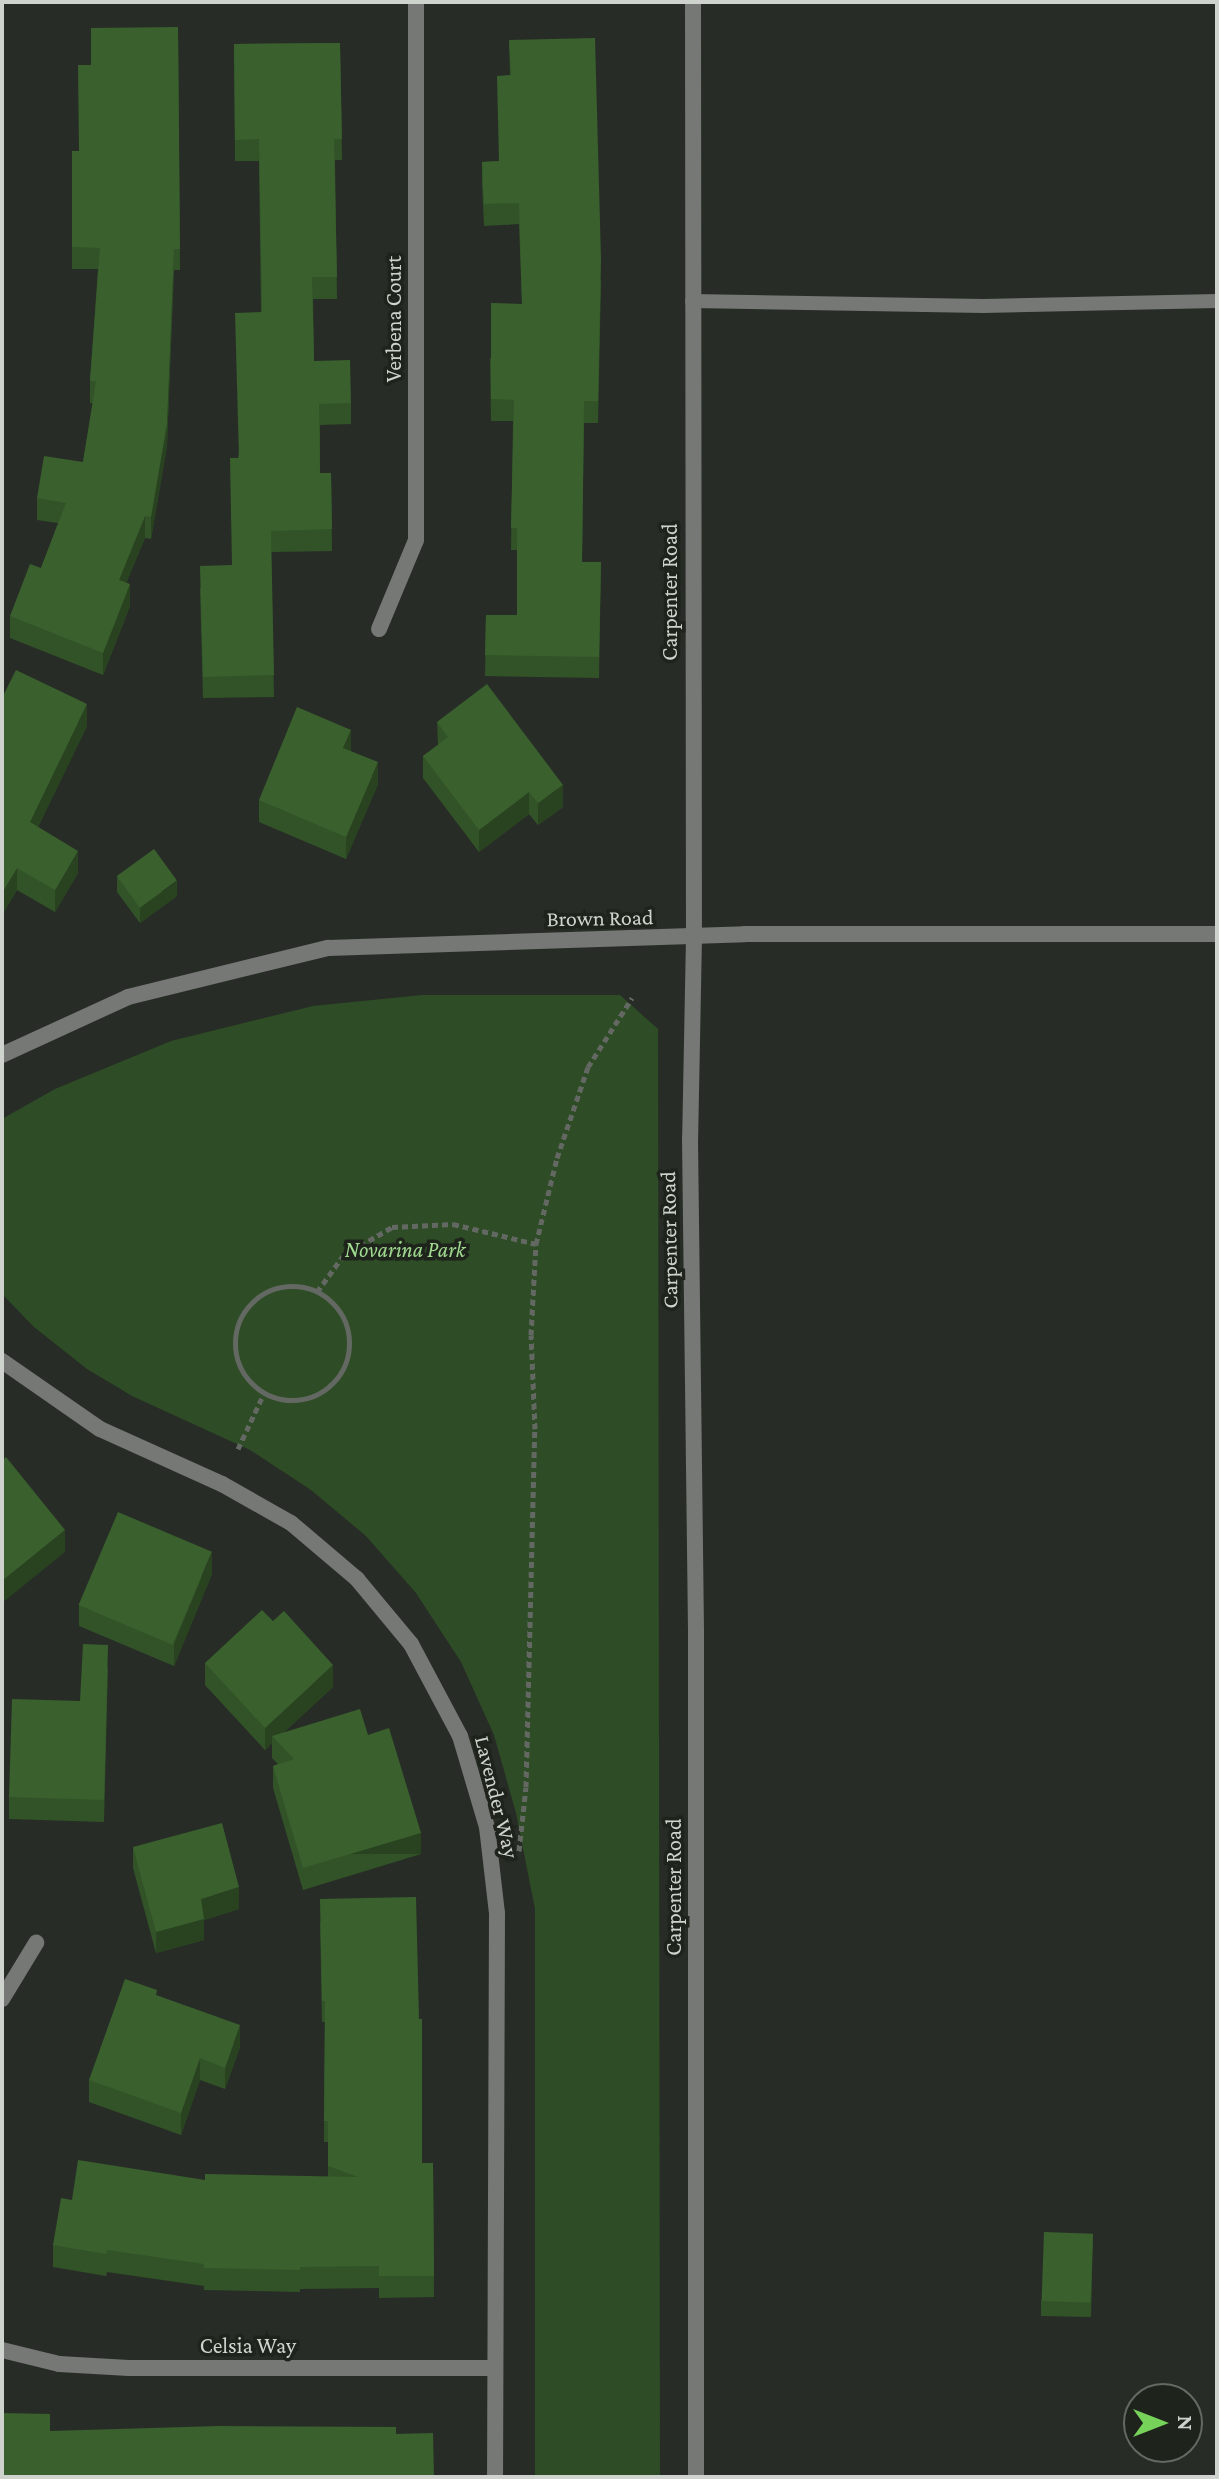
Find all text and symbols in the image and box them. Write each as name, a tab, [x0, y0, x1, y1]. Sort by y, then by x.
street label: Verbena Court	[381, 256, 407, 382]
street label: Carpenter Road	[657, 523, 683, 661]
street label: Brown Road	[546, 904, 654, 932]
street label: Carpenter Road	[655, 1171, 683, 1309]
park label: Novarina Park	[345, 1237, 465, 1263]
street label: Lavender Way	[469, 1733, 525, 1861]
street label: Carpenter Road	[661, 1818, 687, 1956]
street label: Celsia Way	[200, 2333, 296, 2359]
north arrow	[1123, 2383, 1203, 2463]
text: N	[1173, 2416, 1198, 2431]

